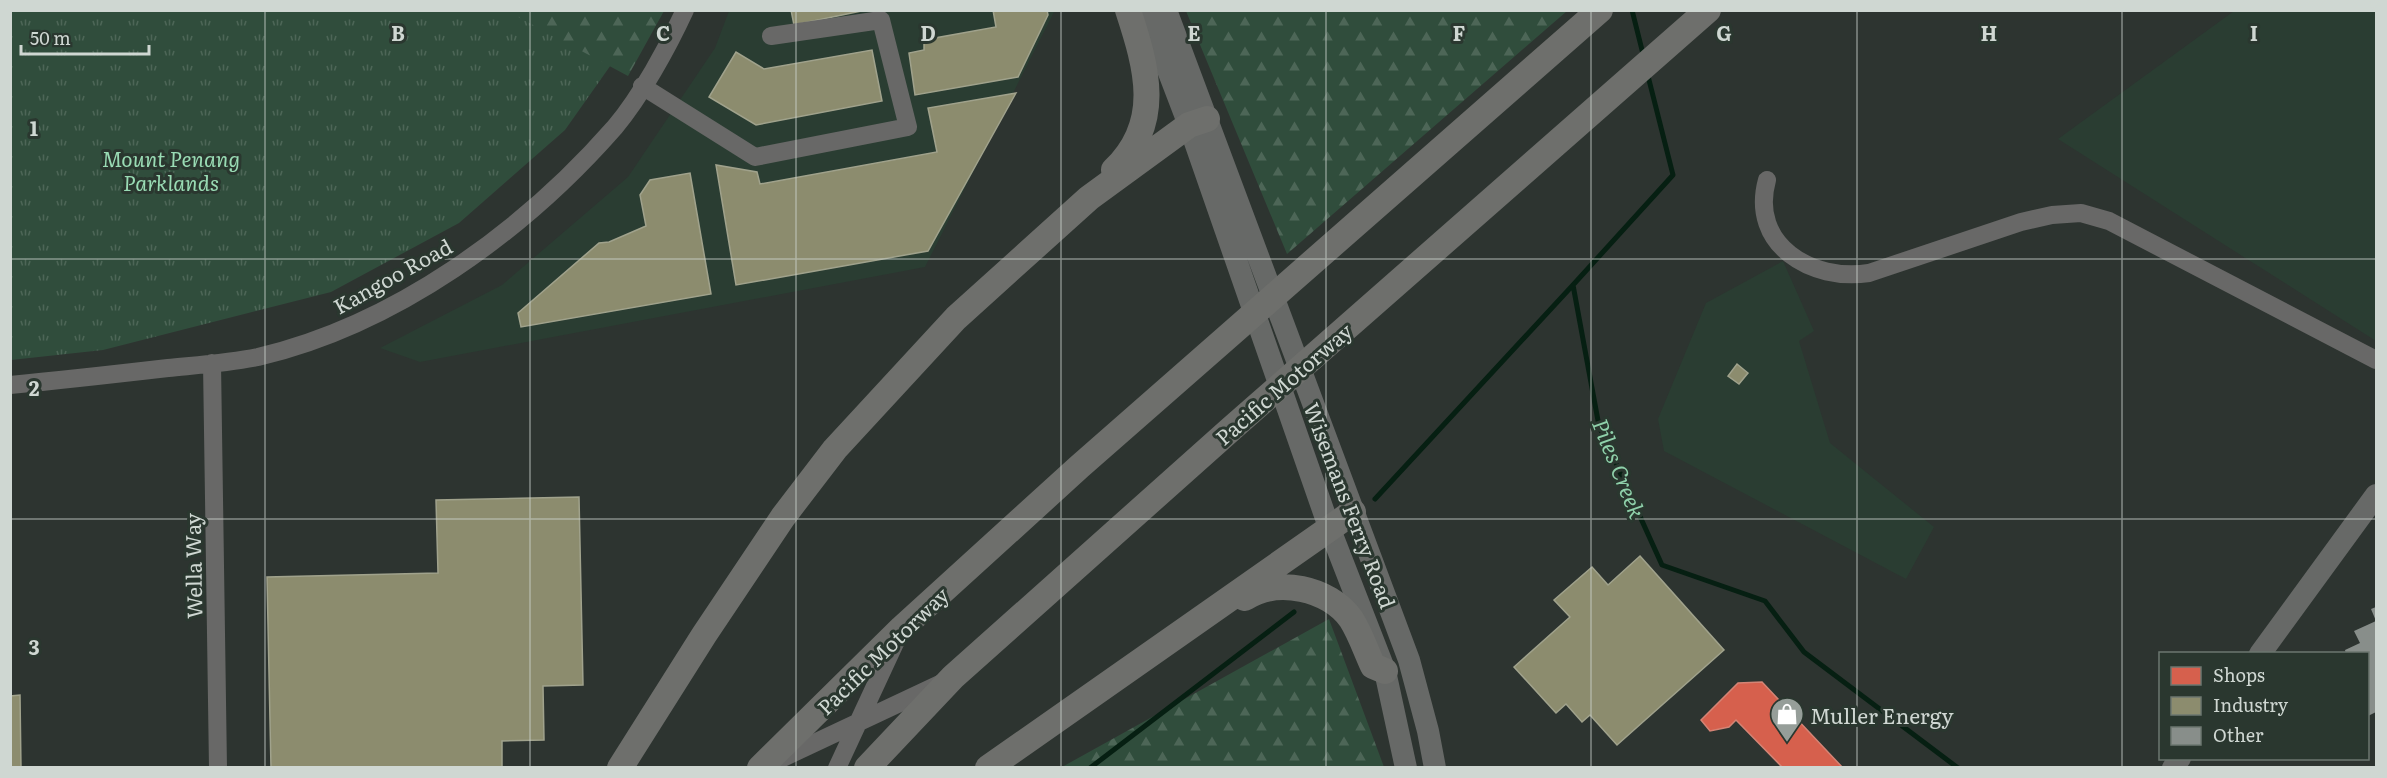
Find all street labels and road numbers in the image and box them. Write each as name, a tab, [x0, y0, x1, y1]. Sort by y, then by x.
street label: Kangoo Road	[327, 229, 457, 320]
street label: Pacific Motorway	[1208, 314, 1359, 451]
street label: Wisemans Ferry Road	[1297, 397, 1405, 613]
street label: Wella Way	[176, 512, 208, 619]
street label: Pacific Motorway	[809, 578, 956, 721]

